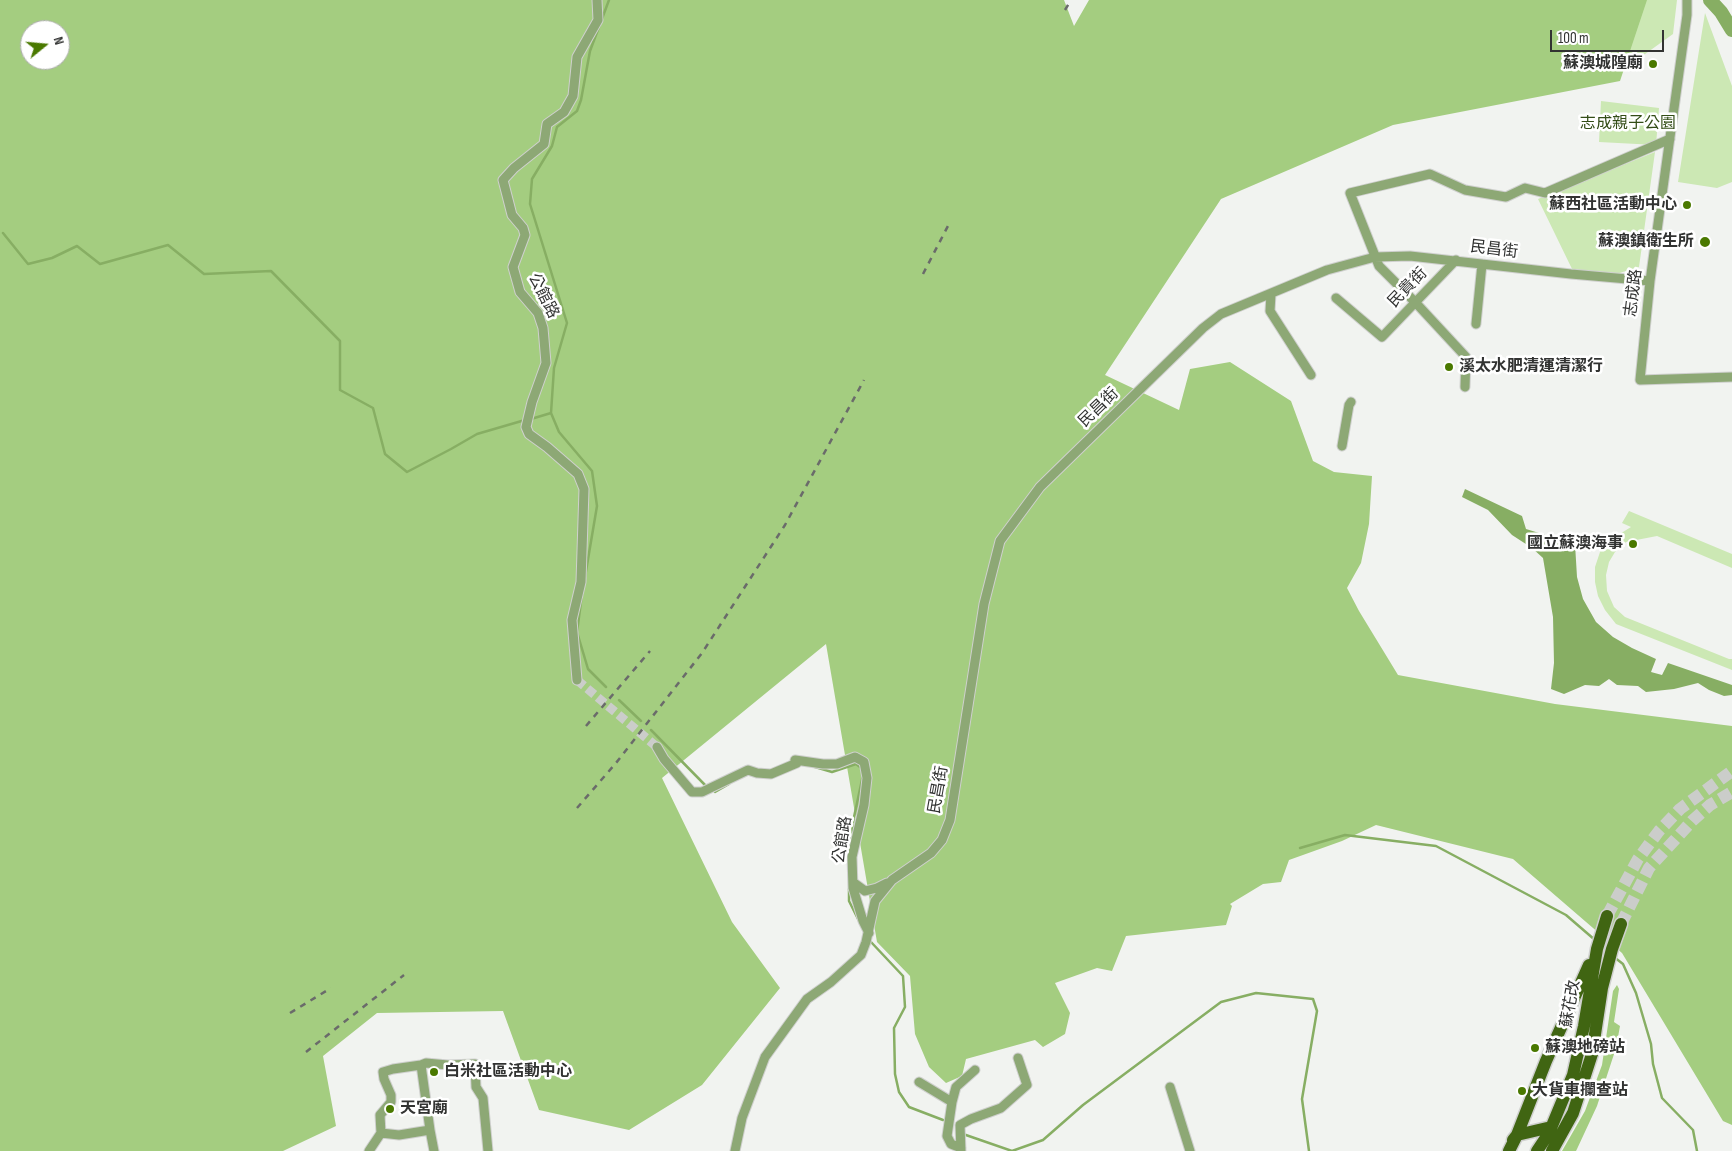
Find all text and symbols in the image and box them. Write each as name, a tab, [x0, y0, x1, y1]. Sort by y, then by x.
north arrow	[20, 20, 70, 70]
scale bar	[1552, 20, 1666, 52]
text: 100 m	[1558, 29, 1589, 48]
text: N	[50, 35, 68, 47]
place label: 蘇澳城隍廟	[1563, 54, 1643, 74]
marker: 蘇澳城隍廟	[1647, 58, 1659, 70]
park label: 志成親子公園	[1580, 114, 1676, 134]
place label: 蘇西社區活動中心	[1549, 195, 1677, 215]
marker: 蘇西社區活動中心	[1681, 199, 1693, 211]
place label: 蘇澳鎮衛生所	[1598, 232, 1694, 252]
marker: 蘇澳鎮衛生所	[1698, 235, 1712, 249]
street label: 民昌街	[1469, 238, 1519, 262]
street label: 民貴街	[1384, 264, 1432, 312]
street label: 志成路	[1622, 268, 1646, 318]
street label: 公館路	[524, 270, 562, 322]
place label: 溪太水肥清運清潔行	[1459, 357, 1603, 377]
marker: 溪太水肥清運清潔行	[1443, 361, 1455, 373]
street label: 民昌街	[1075, 384, 1123, 432]
place label: 國立蘇澳海事	[1527, 534, 1623, 554]
marker: 國立蘇澳海事	[1627, 538, 1639, 550]
street label: 民昌街	[925, 765, 953, 815]
street label: 公館路	[830, 815, 856, 865]
street label: 蘇花改	[1557, 979, 1585, 1029]
place label: 蘇澳地磅站	[1545, 1038, 1625, 1058]
marker: 蘇澳地磅站	[1529, 1042, 1541, 1054]
place label: 白米社區活動中心	[444, 1062, 572, 1082]
marker: 白米社區活動中心	[428, 1066, 440, 1078]
place label: 大貨車攔查站	[1532, 1081, 1628, 1101]
marker: 大貨車攔查站	[1516, 1085, 1528, 1097]
place label: 天宮廟	[400, 1099, 448, 1119]
marker: 天宮廟	[384, 1103, 396, 1115]

